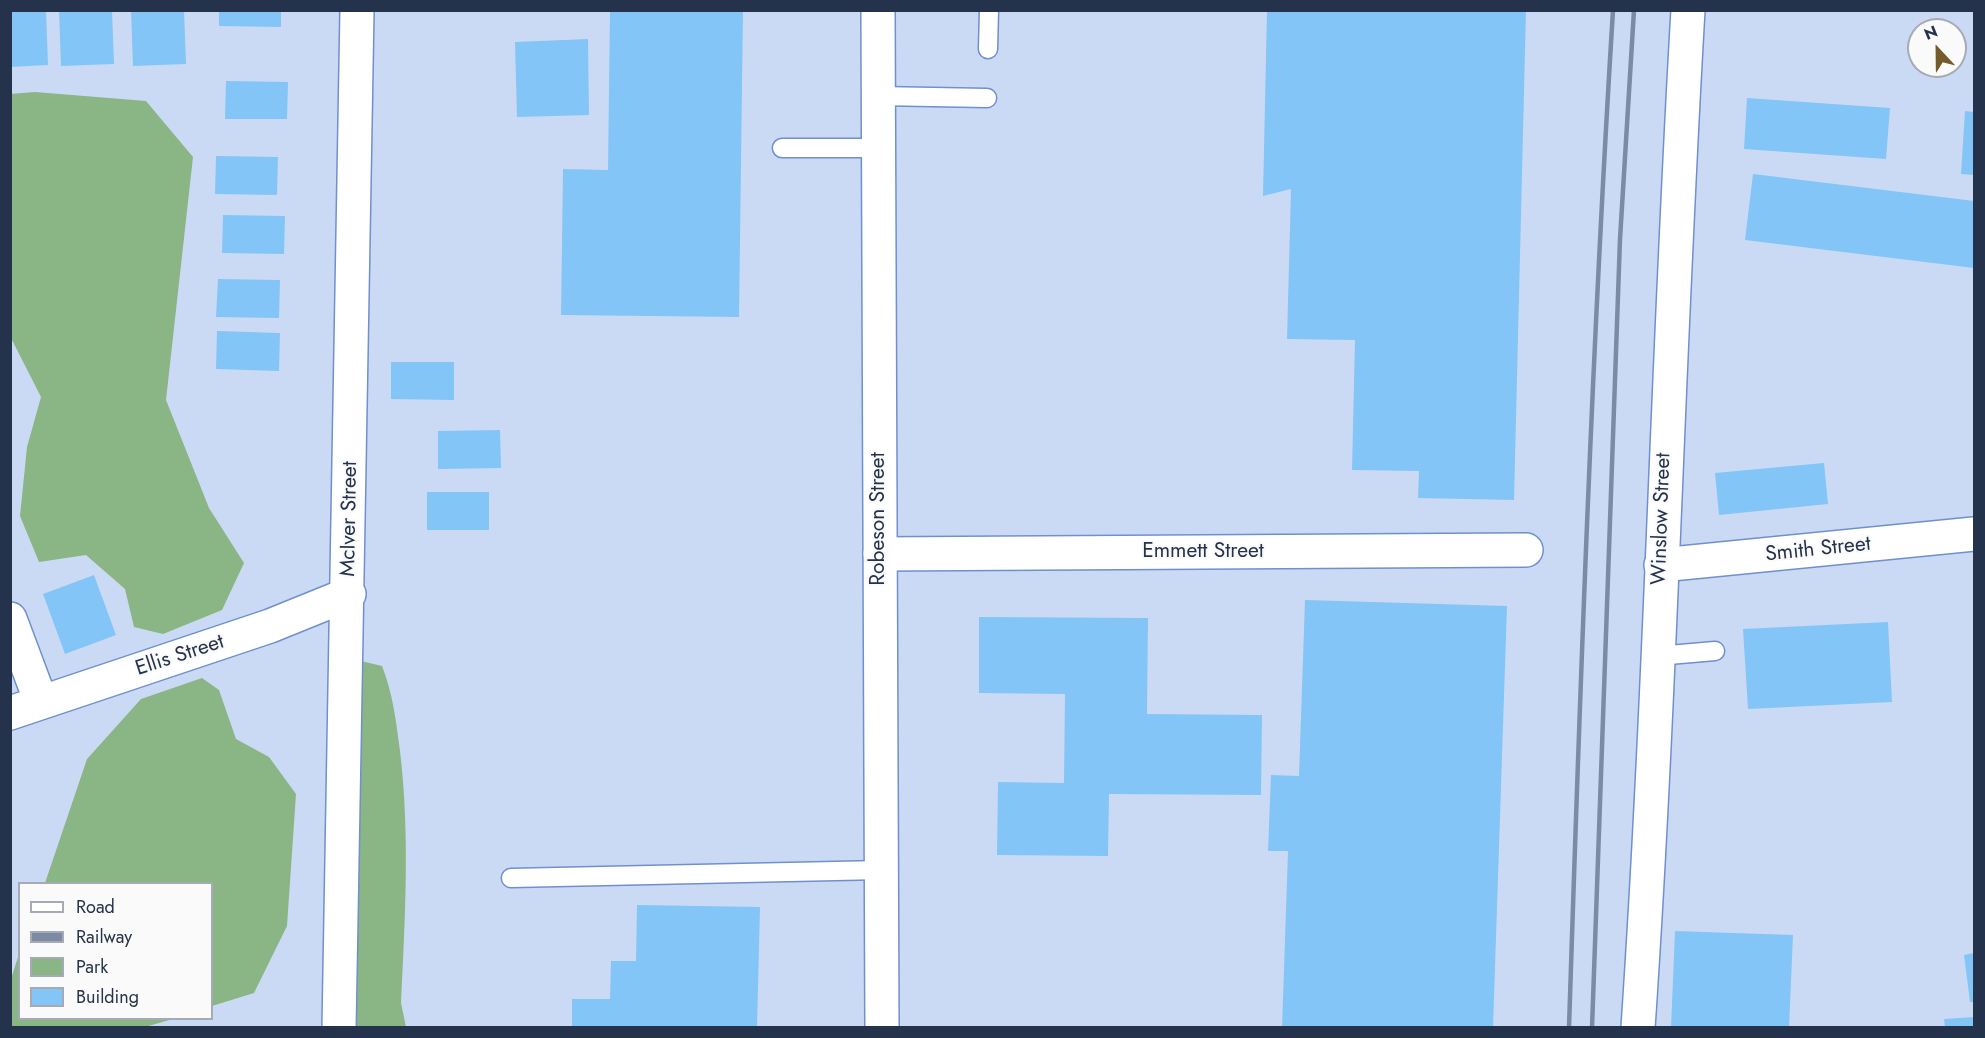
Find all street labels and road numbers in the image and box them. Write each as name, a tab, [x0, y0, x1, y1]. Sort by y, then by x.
street label: Robeson Street	[866, 452, 892, 586]
street label: Winslow Street	[1647, 452, 1677, 586]
street label: McIver Street	[336, 461, 364, 577]
street label: Smith Street	[1764, 532, 1872, 568]
street label: Emmett Street	[1142, 539, 1264, 565]
street label: Ellis Street	[133, 630, 227, 682]

